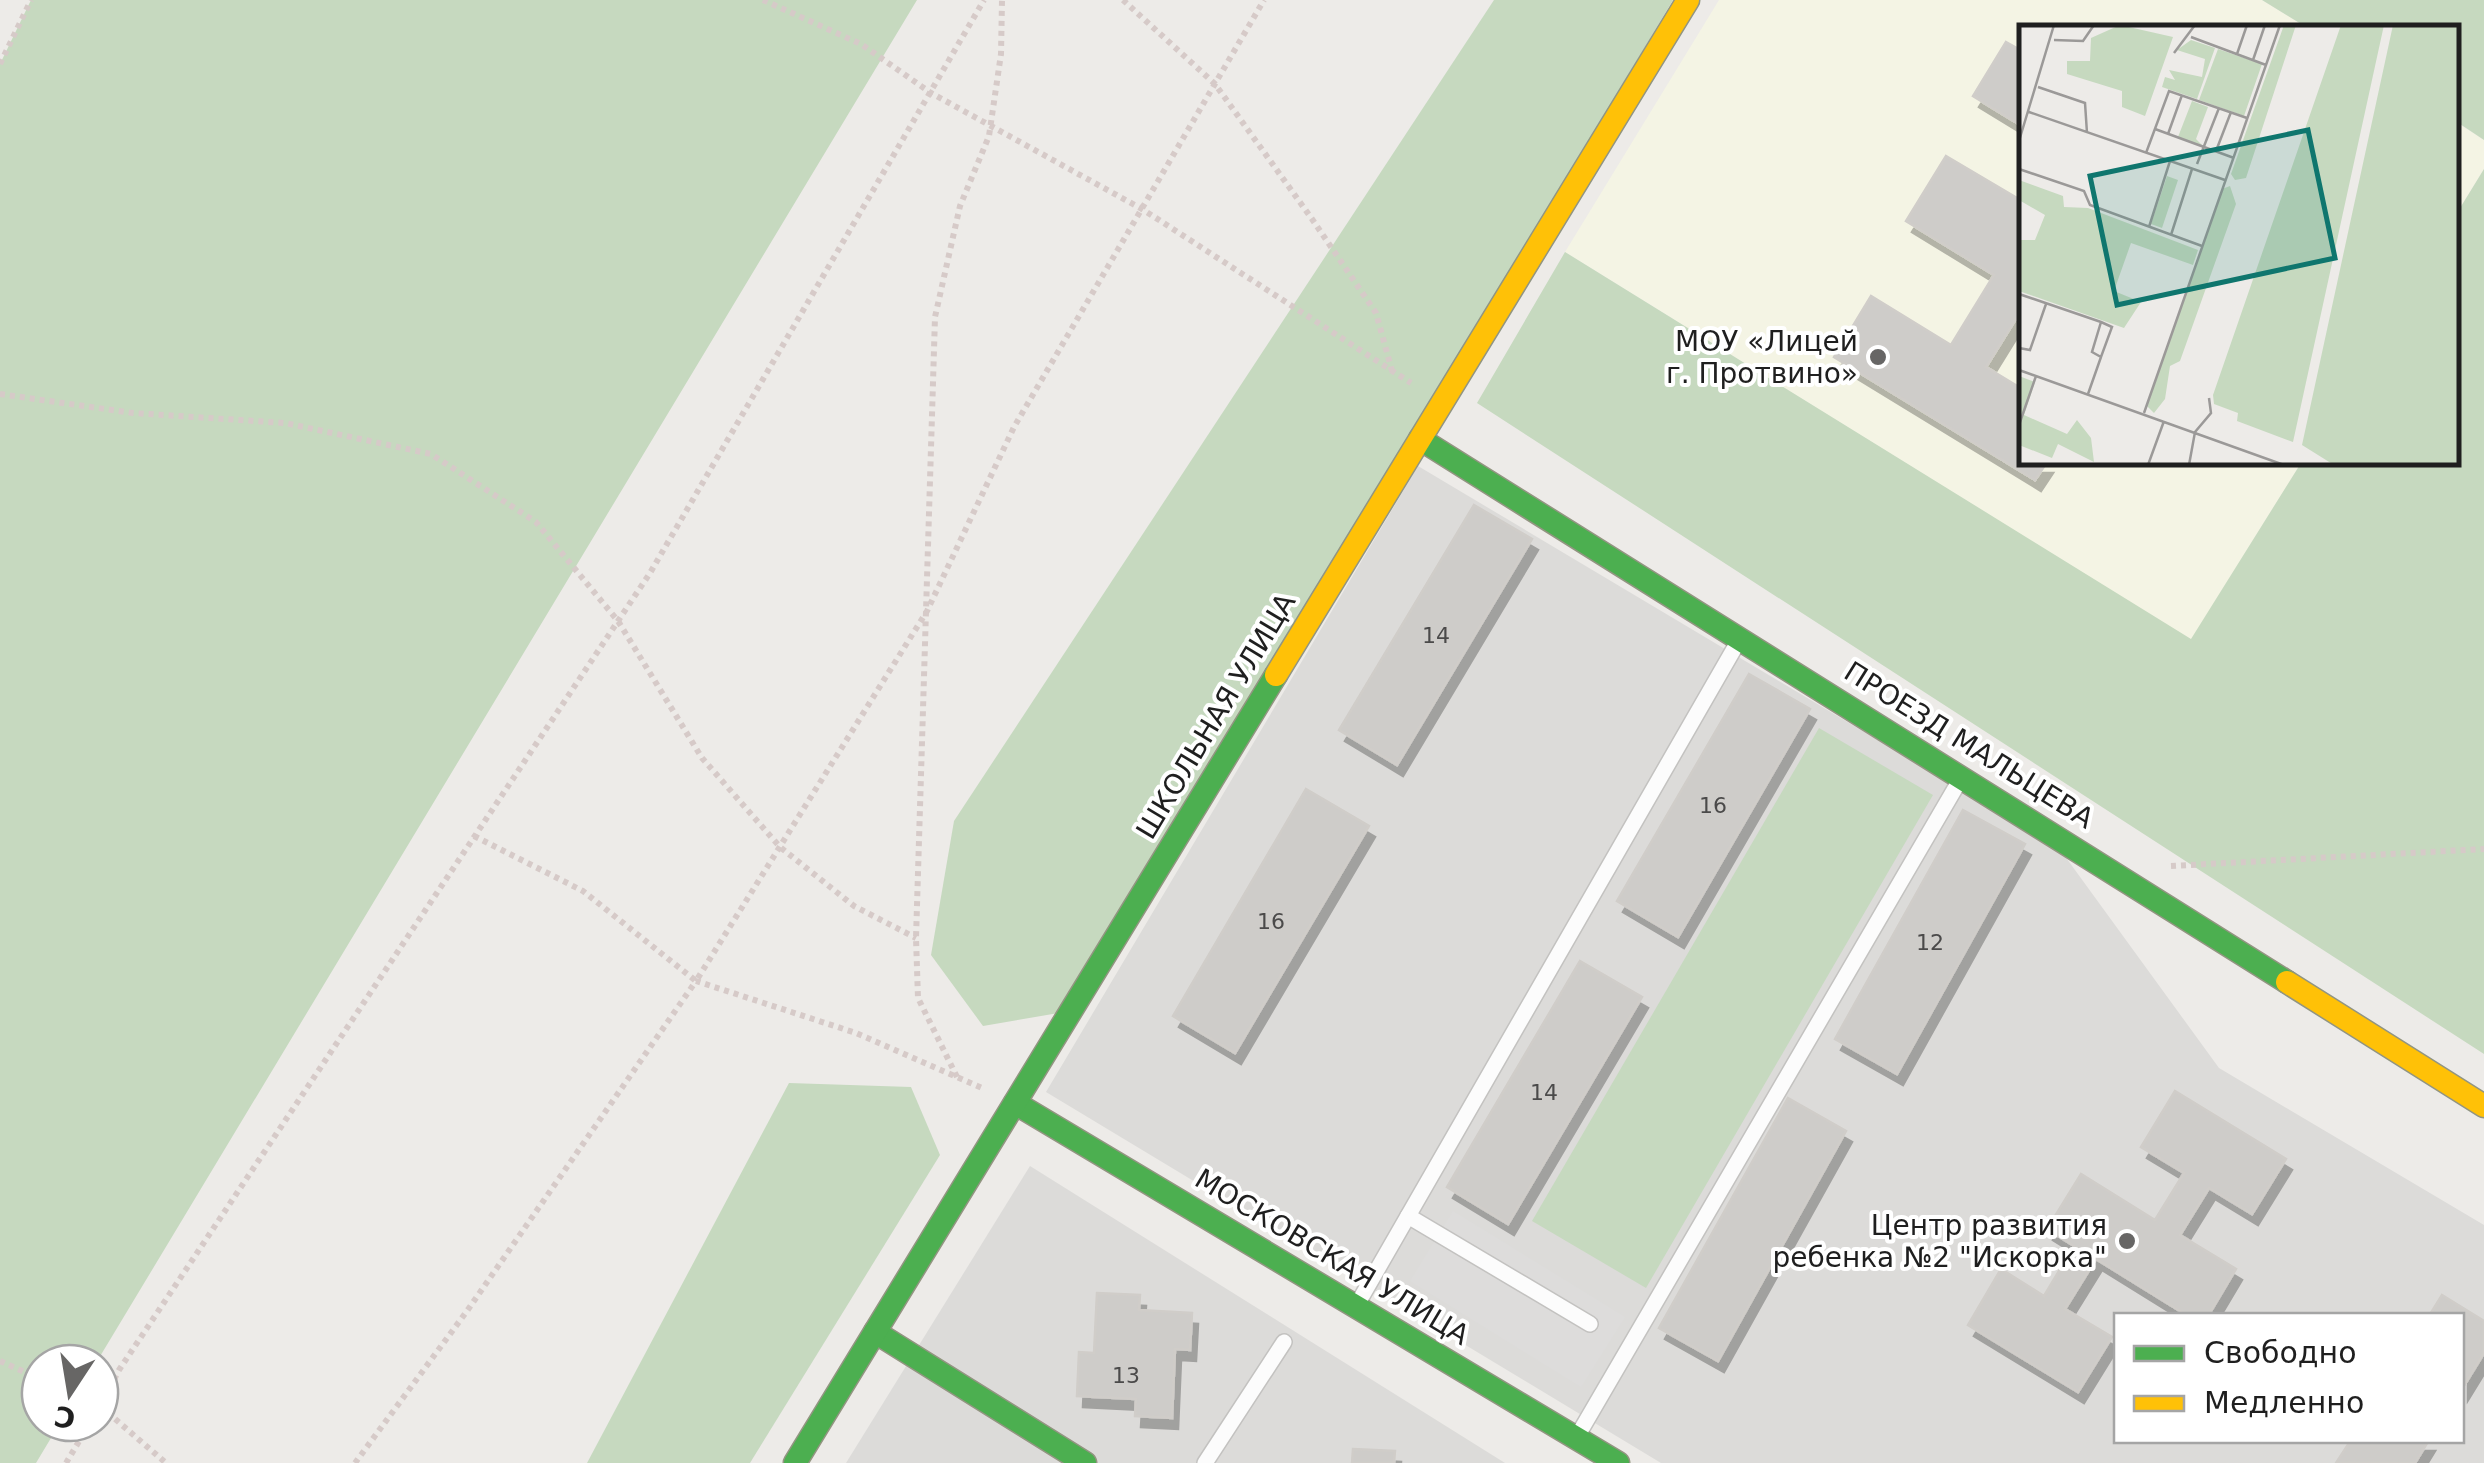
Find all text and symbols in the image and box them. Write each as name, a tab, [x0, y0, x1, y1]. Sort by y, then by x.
inset map	[2019, 25, 2459, 465]
place label: МОУ «Лицей г. Протвино»	[1666, 325, 1858, 390]
marker: МОУ «Лицей г. Протвино»	[1867, 346, 1889, 368]
street label: ШКОЛЬНАЯ УЛИЦА	[1130, 587, 1302, 845]
house number: 14	[1422, 623, 1450, 648]
street label: ПРОЕЗД МАЛЬЦЕВА	[1838, 655, 2100, 835]
house number: 16	[1699, 793, 1727, 818]
house number: 16	[1257, 909, 1285, 934]
house number: 12	[1916, 930, 1944, 955]
house number: 14	[1530, 1080, 1558, 1105]
street label: МОСКОВСКАЯ УЛИЦА	[1189, 1162, 1475, 1352]
place label: Центр развития ребенка №2 "Искорка"	[1772, 1209, 2107, 1274]
marker: Центр развития ребенка №2 "Искорка"	[2116, 1230, 2138, 1252]
legend	[2114, 1313, 2464, 1443]
text: Свободно	[2204, 1335, 2357, 1370]
north arrow	[20, 1343, 120, 1443]
house number: 13	[1112, 1363, 1140, 1388]
text: Медленно	[2204, 1385, 2364, 1420]
text: С	[51, 1399, 78, 1435]

